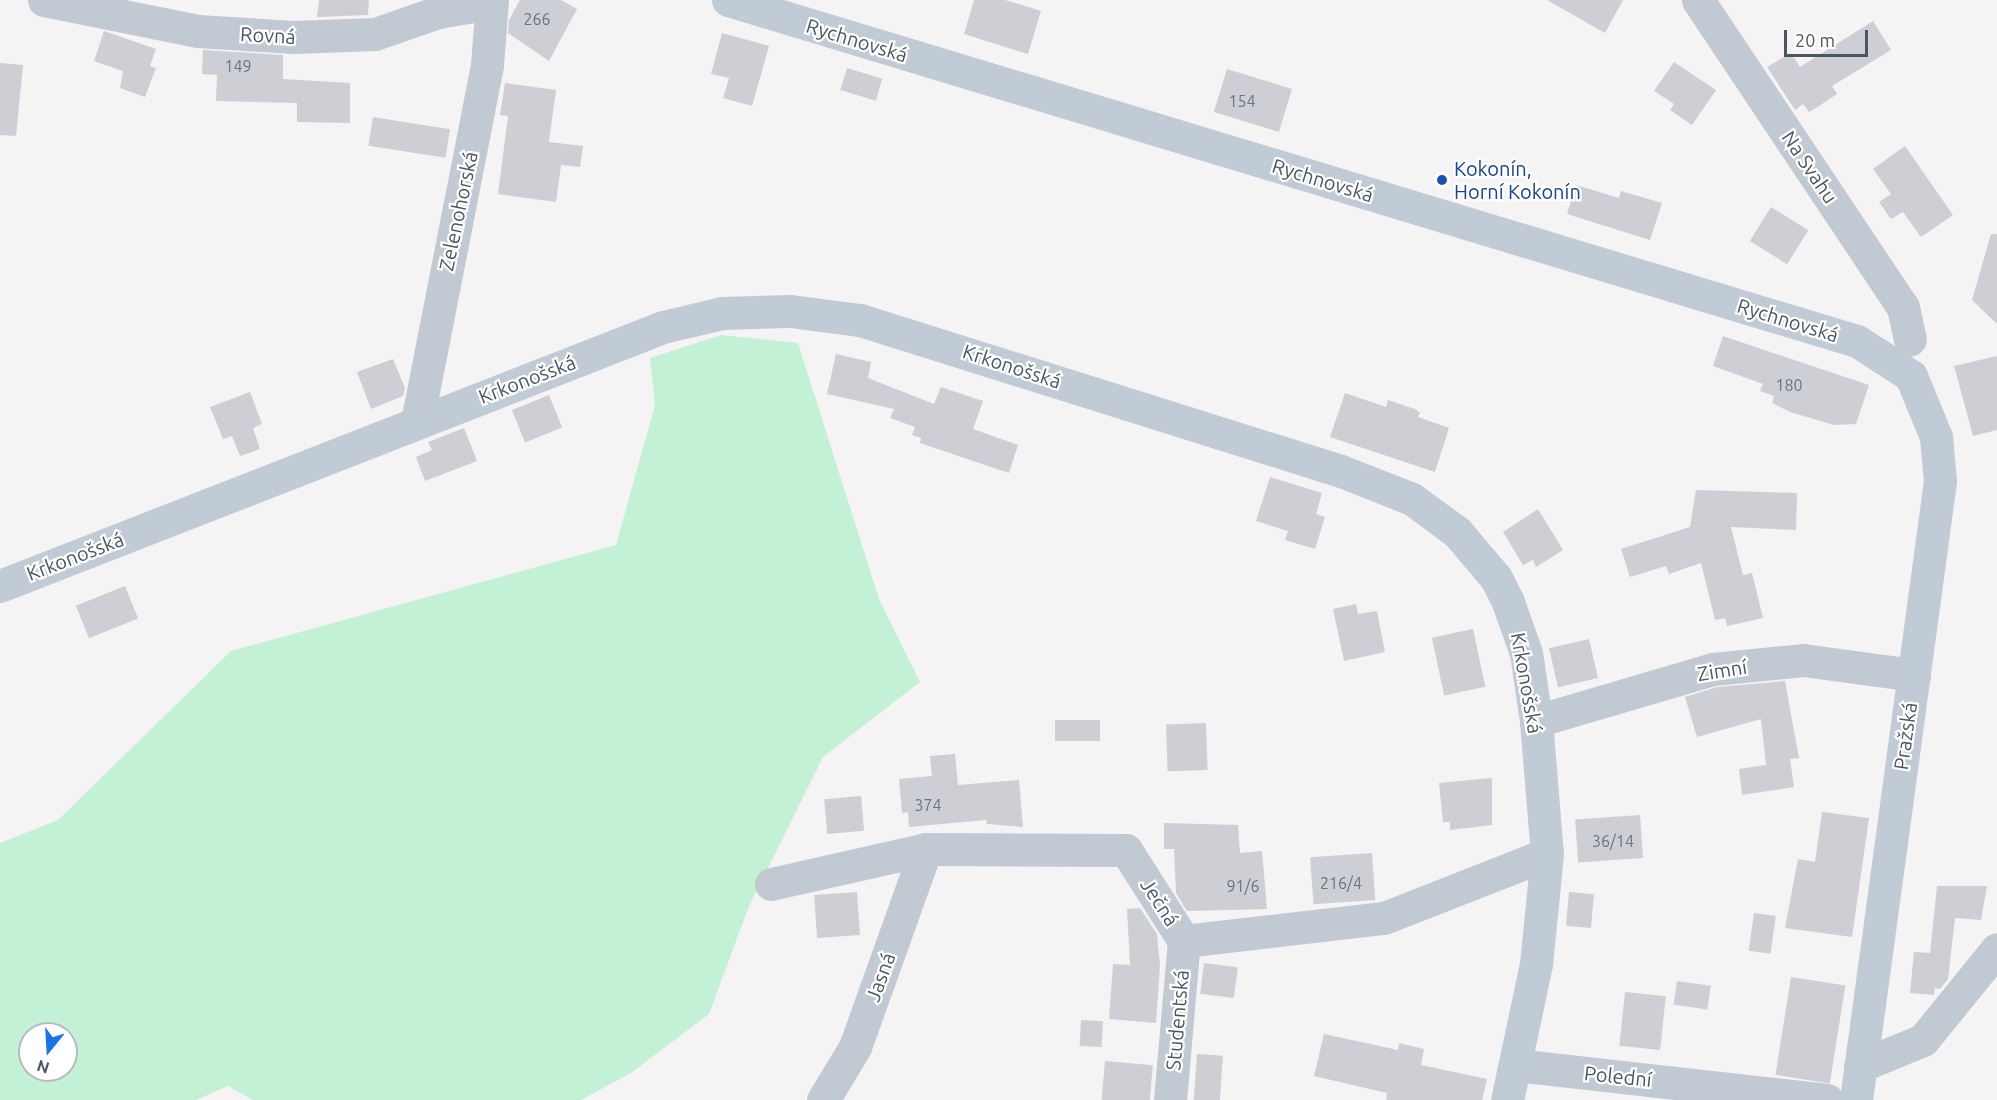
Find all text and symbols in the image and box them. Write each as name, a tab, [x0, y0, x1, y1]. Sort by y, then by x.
house number: 266	[523, 9, 551, 29]
street label: Rychnovská	[803, 13, 911, 67]
scale bar	[1787, 18, 1871, 56]
street label: Rovná	[240, 22, 296, 48]
text: 20 m	[1795, 30, 1835, 50]
house number: 149	[224, 56, 252, 76]
house number: 154	[1228, 91, 1256, 111]
street label: Na Svahu	[1777, 126, 1843, 208]
street label: Zelenohorská	[434, 149, 482, 273]
street label: Rychnovská	[1269, 153, 1377, 207]
place label: Kokonín, Horní Kokonín	[1454, 156, 1581, 203]
marker: Kokonín, Horní Kokonín	[1435, 173, 1449, 187]
street label: Rychnovská	[1734, 293, 1842, 347]
street label: Krkonošská	[960, 339, 1064, 393]
street label: Krkonošská	[475, 350, 579, 408]
house number: 180	[1775, 375, 1803, 395]
street label: Krkonošská	[23, 527, 127, 585]
street label: Krkonošská	[1506, 631, 1548, 735]
street label: Zimní	[1695, 654, 1749, 686]
street label: Pražská	[1888, 701, 1922, 771]
house number: 374	[914, 795, 942, 815]
house number: 36/14	[1592, 831, 1634, 851]
house number: 216/4	[1320, 873, 1362, 893]
street label: Ječná	[1136, 874, 1184, 930]
house number: 91/6	[1227, 876, 1259, 896]
street label: Jasná	[860, 949, 900, 1005]
street label: Studentská	[1161, 969, 1193, 1071]
north arrow	[18, 1022, 78, 1082]
text: N	[35, 1057, 52, 1078]
street label: Polední	[1583, 1061, 1653, 1091]

